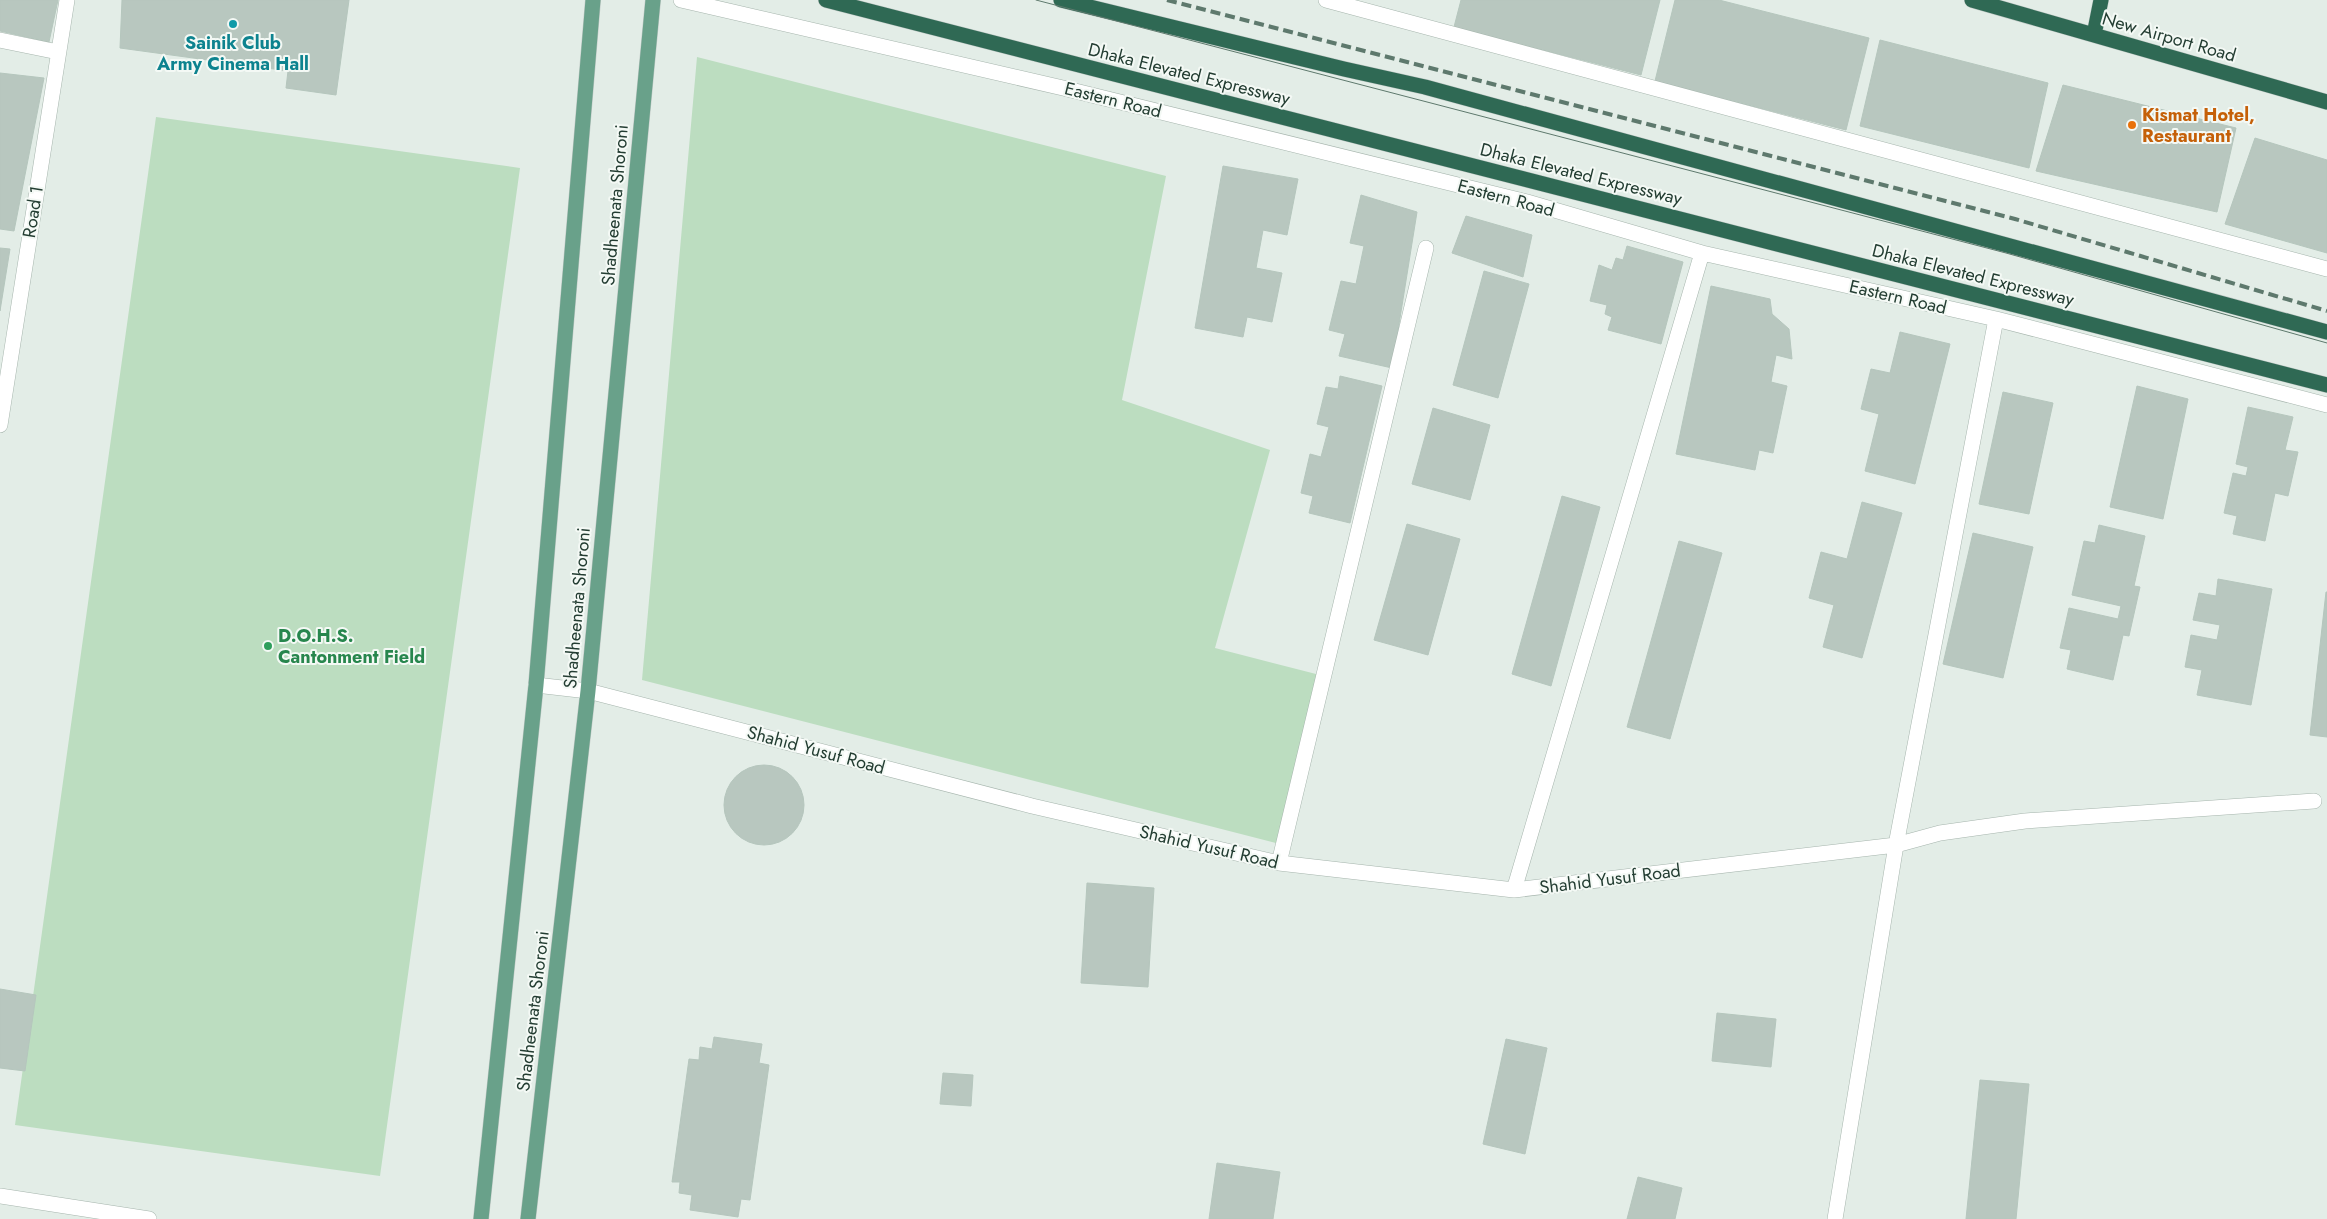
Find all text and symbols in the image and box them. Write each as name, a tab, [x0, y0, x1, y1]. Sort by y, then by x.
street label: New Airport Road	[2099, 5, 2239, 69]
marker: Sainik Club Army Cinema Hall	[227, 18, 239, 30]
place label: Sainik Club Army Cinema Hall	[156, 30, 309, 77]
street label: Dhaka Elevated Expressway	[1085, 36, 1293, 112]
street label: Eastern Road	[1062, 75, 1164, 125]
place label: Kismat Hotel, Restaurant	[2142, 102, 2255, 149]
marker: Kismat Hotel, Restaurant	[2126, 119, 2138, 131]
street label: Shadheenata Shoroni	[595, 123, 635, 287]
street label: Dhaka Elevated Expressway	[1477, 136, 1685, 212]
street label: Eastern Road	[1455, 173, 1557, 223]
street label: Road 1	[16, 184, 50, 240]
street label: Dhaka Elevated Expressway	[1869, 237, 2077, 313]
street label: Eastern Road	[1847, 273, 1949, 321]
street label: Shadheenata Shoroni	[557, 526, 597, 690]
place label: D.O.H.S. Cantonment Field	[278, 623, 425, 670]
marker: D.O.H.S. Cantonment Field	[262, 640, 274, 652]
street label: Shahid Yusuf Road	[744, 719, 888, 781]
street label: Shahid Yusuf Road	[1137, 818, 1281, 876]
street label: Shahid Yusuf Road	[1538, 857, 1682, 901]
street label: Shadheenata Shoroni	[510, 929, 556, 1093]

